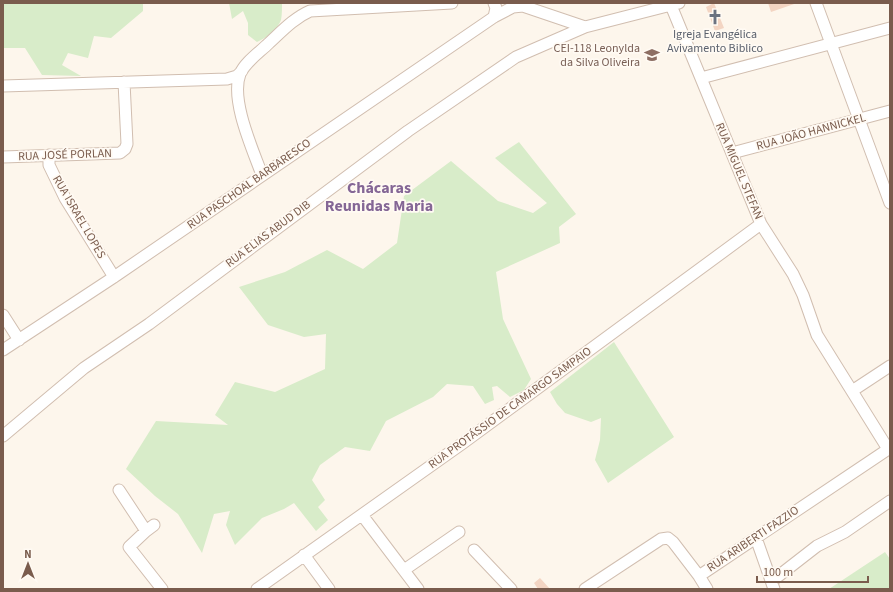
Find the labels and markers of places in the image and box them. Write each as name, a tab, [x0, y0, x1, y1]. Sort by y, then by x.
church icon: Igreja Evangélica Avivamento Biblico	[706, 8, 724, 26]
place label: Igreja Evangélica Avivamento Biblico	[667, 26, 763, 57]
place label: CEI-118 Leonylda da Silva Oliveira	[554, 40, 640, 71]
school or university icon: CEI-118 Leonylda da Silva Oliveira	[643, 46, 661, 64]

